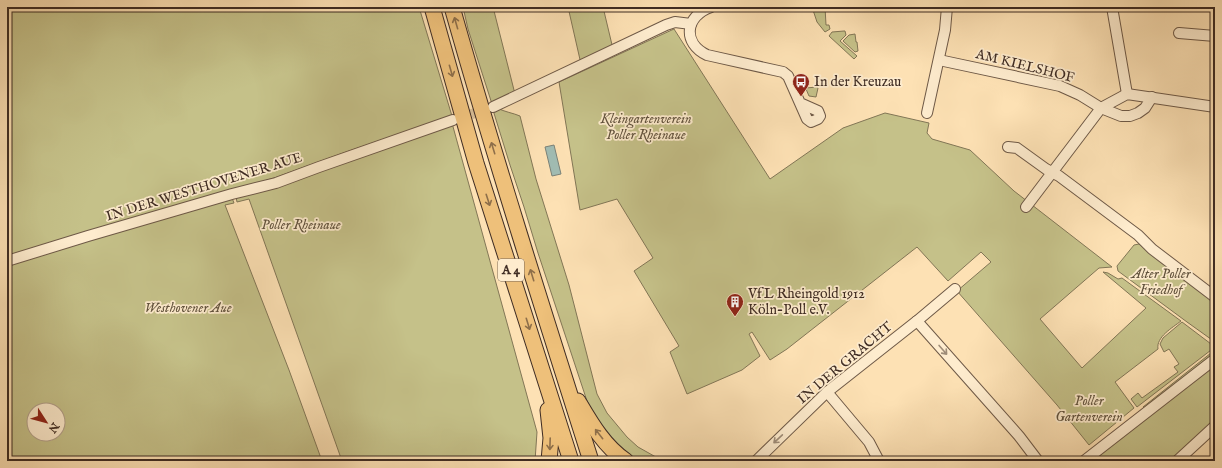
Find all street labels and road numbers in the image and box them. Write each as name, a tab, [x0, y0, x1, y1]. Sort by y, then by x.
street label: AM KIELSHOF	[973, 45, 1076, 87]
street label: IN DER WESTHOVENER AUE	[104, 148, 305, 225]
road number: A 4	[498, 259, 524, 281]
street label: IN DER GRACHT	[794, 317, 897, 408]

